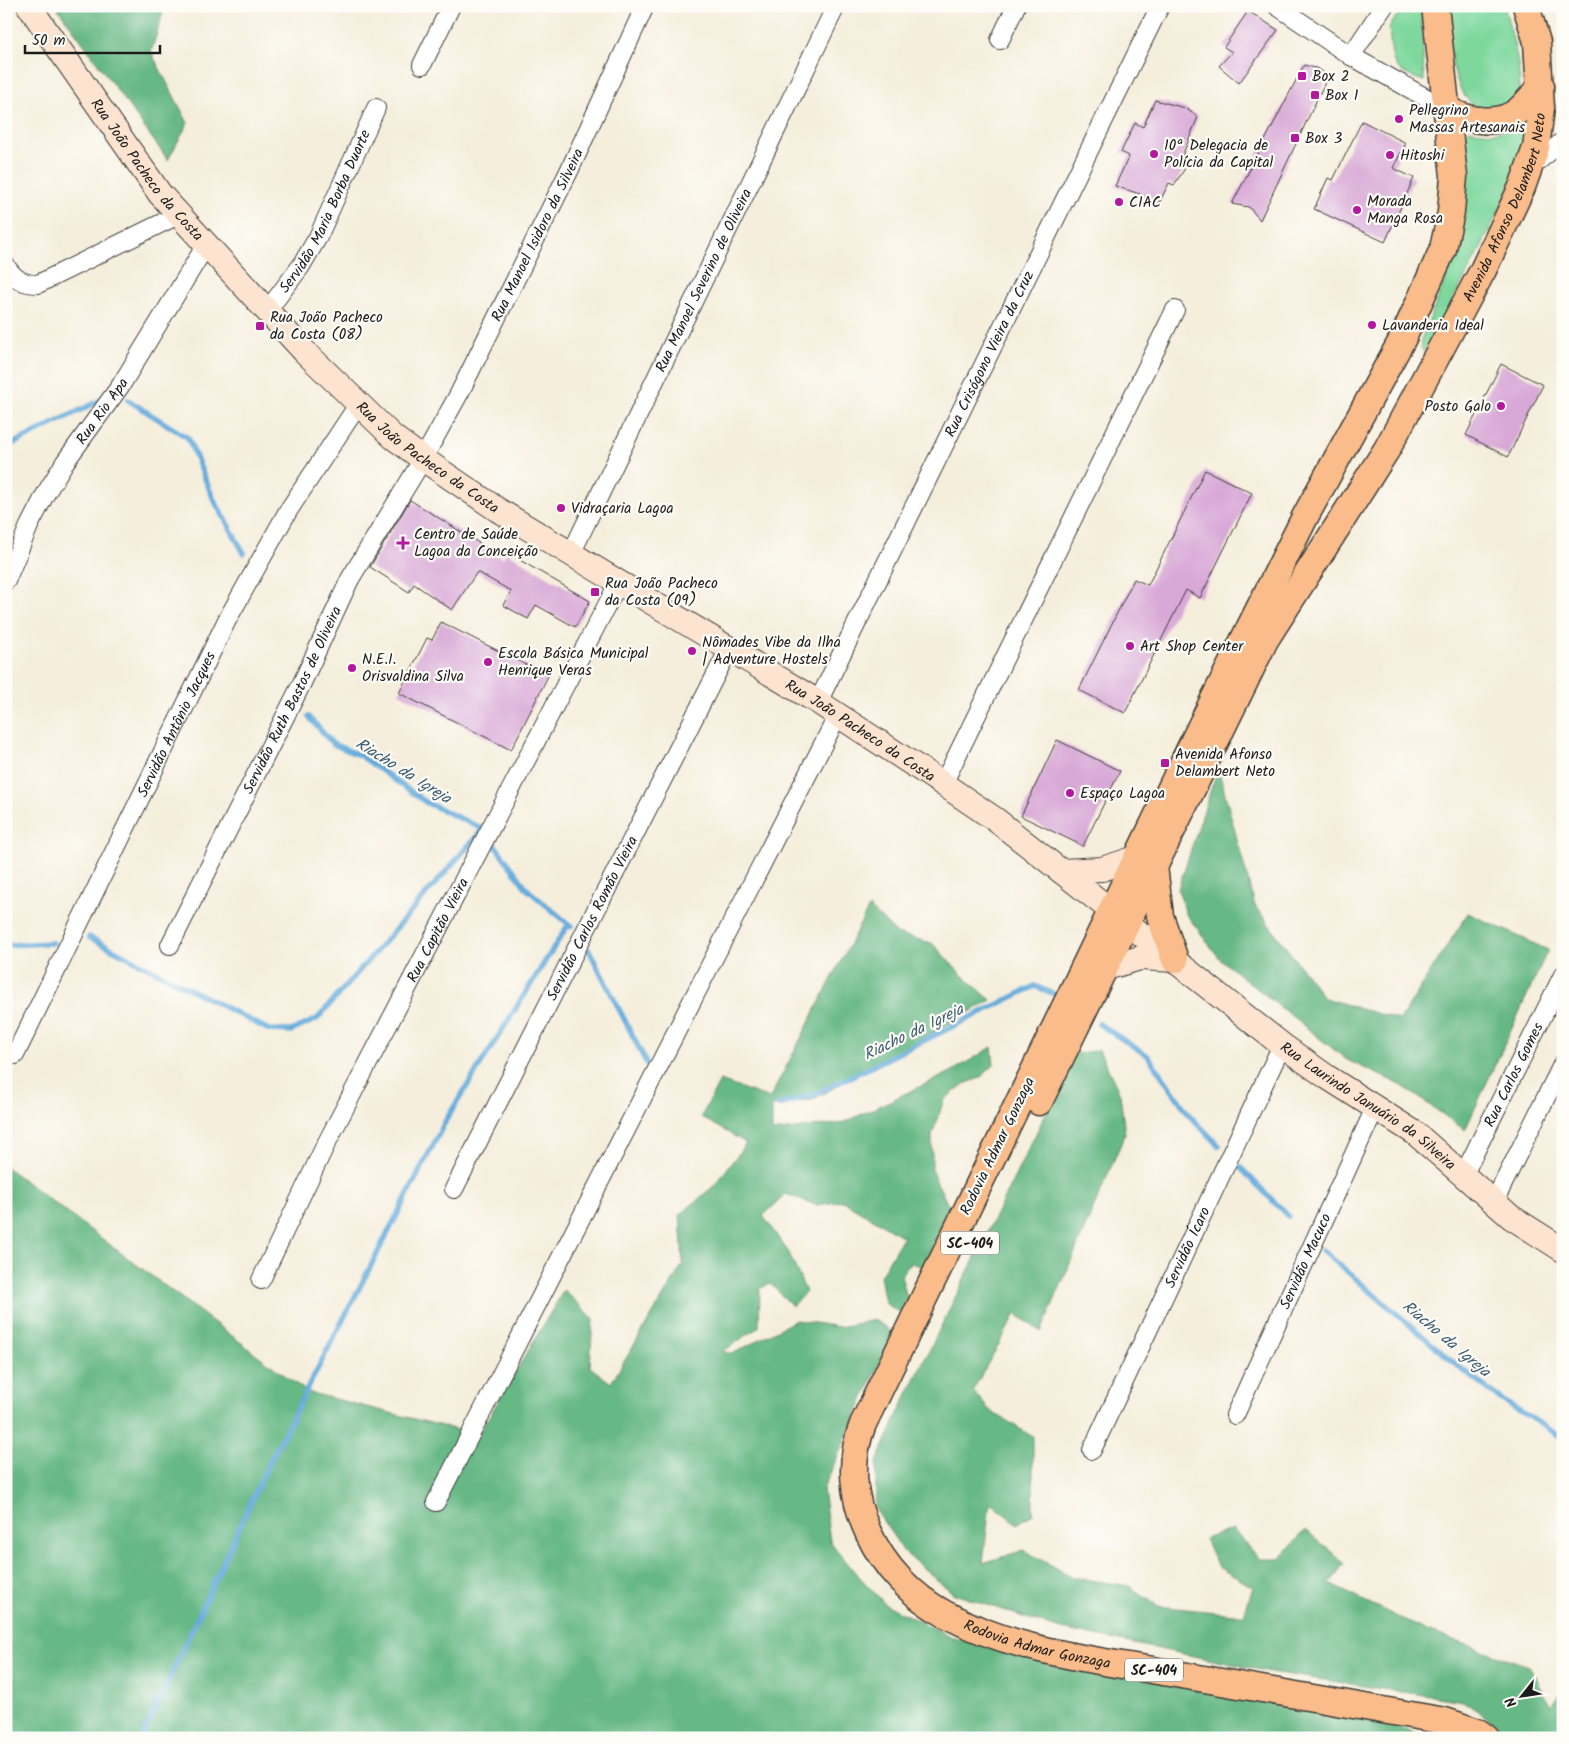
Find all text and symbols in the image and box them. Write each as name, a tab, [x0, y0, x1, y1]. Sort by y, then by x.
scale bar	[25, 22, 160, 54]
text: 50 m	[32, 29, 66, 53]
place label: Box 2	[1312, 65, 1350, 89]
marker: Box 2	[1296, 70, 1308, 82]
place label: Box 1	[1325, 84, 1359, 108]
marker: Box 1	[1309, 89, 1321, 101]
street label: Rua João Pacheco da Costa	[84, 94, 209, 247]
place label: Pellegrino Massas Artesanais	[1409, 99, 1526, 140]
street label: Avenida Afonso Delambert Neto	[1457, 111, 1553, 307]
marker: Pellegrino Massas Artesanais	[1393, 113, 1405, 125]
street label: Servidão Maria Borba Duarte	[274, 126, 378, 299]
place label: Box 3	[1305, 127, 1343, 151]
marker: Box 3	[1289, 132, 1301, 144]
place label: 10ª Delegacia de Polícia da Capital	[1164, 134, 1274, 175]
place label: Hitoshi	[1400, 144, 1446, 168]
street label: Rua Manoel Isidoro da Silveira	[485, 145, 591, 326]
marker: 10ª Delegacia de Polícia da Capital	[1148, 148, 1160, 160]
marker: Hitoshi	[1384, 149, 1396, 161]
street label: Rua Manoel Severino de Oliveira	[650, 185, 759, 377]
place label: Morada Manga Rosa	[1367, 190, 1443, 231]
place label: CIAC	[1129, 191, 1161, 215]
marker: CIAC	[1113, 196, 1125, 208]
marker: Morada Manga Rosa	[1351, 204, 1363, 216]
street label: Rua Crisógono Vieira da Cruz	[939, 267, 1041, 442]
place label: Rua João Pacheco da Costa (08)	[270, 306, 383, 347]
place label: Lavanderia Ideal	[1382, 314, 1484, 338]
marker: Lavanderia Ideal	[1366, 319, 1378, 331]
marker: Rua João Pacheco da Costa (08)	[254, 320, 266, 332]
street label: Rua Rio Apa	[70, 374, 135, 450]
place label: Posto Galo	[1424, 395, 1491, 419]
street label: Rua João Pacheco da Costa	[350, 396, 504, 520]
marker: Posto Galo	[1495, 400, 1507, 412]
place label: Vidraçaria Lagoa	[571, 497, 674, 521]
marker: Vidraçaria Lagoa	[555, 502, 567, 514]
place label: Centro de Saúde Lagoa da Conceição	[414, 523, 538, 564]
marker: Centro de Saúde Lagoa da Conceição	[396, 536, 410, 550]
place label: Rua João Pacheco da Costa (09)	[605, 572, 718, 613]
marker: Rua João Pacheco da Costa (09)	[589, 586, 601, 598]
street label: Servidão Ruth Bastos de Oliveira	[237, 602, 349, 798]
place label: Nômades Vibe da Ilha | Adventure Hostels	[702, 631, 841, 672]
place label: Art Shop Center	[1140, 635, 1244, 659]
marker: Art Shop Center	[1124, 640, 1136, 652]
place label: Escola Básica Municipal Henrique Veras	[498, 642, 649, 683]
marker: Nômades Vibe da Ilha | Adventure Hostels	[686, 645, 698, 657]
street label: Servidão Antônio Jacques	[131, 647, 223, 802]
place label: N.E.I. Orisvaldina Silva	[362, 648, 464, 689]
marker: Escola Básica Municipal Henrique Veras	[482, 656, 494, 668]
marker: N.E.I. Orisvaldina Silva	[346, 662, 358, 674]
street label: Rua João Pacheco da Costa	[780, 674, 940, 789]
water label: Riacho da Igreja	[351, 732, 457, 811]
place label: Avenida Afonso Delambert Neto	[1175, 743, 1275, 784]
marker: Avenida Afonso Delambert Neto	[1159, 757, 1171, 769]
place label: Espaço Lagoa	[1080, 782, 1165, 806]
marker: Espaço Lagoa	[1064, 787, 1076, 799]
street label: Servidão Carlos Romão Vieira	[541, 832, 645, 1005]
street label: Rua Capitão Vieira	[401, 874, 476, 987]
water label: Riacho da Igreja	[859, 997, 969, 1067]
street label: Rua Carlos Gomes	[1478, 1018, 1551, 1131]
street label: Rua Laurindo Januário da Silveira	[1275, 1036, 1461, 1177]
street label: Rodovia Admar Gonzaga	[954, 1073, 1042, 1220]
street label: Servidão Ícaro	[1159, 1203, 1218, 1292]
street label: Servidão Macuco	[1274, 1209, 1338, 1314]
road number: SC-404	[941, 1232, 999, 1254]
water label: Riacho da Igreja	[1396, 1295, 1497, 1385]
street label: Rodovia Admar Gonzaga	[960, 1614, 1112, 1676]
road number: SC-404	[1125, 1658, 1183, 1682]
north arrow	[1496, 1672, 1546, 1722]
text: N	[1500, 1693, 1523, 1711]

